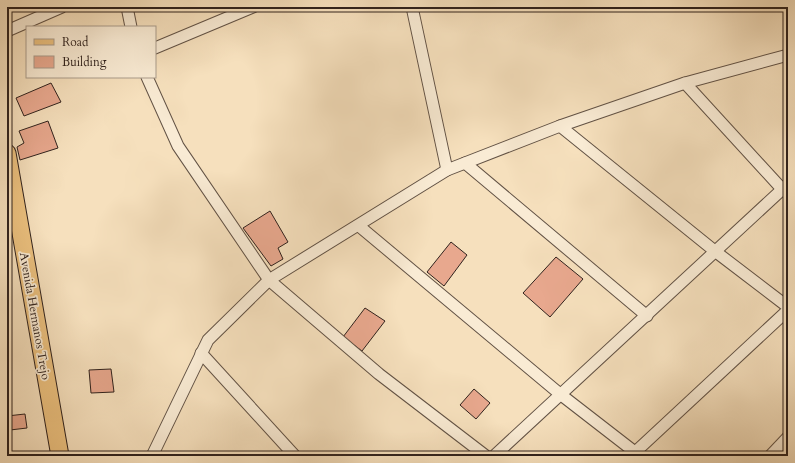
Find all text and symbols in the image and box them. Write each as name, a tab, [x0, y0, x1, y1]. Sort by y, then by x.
legend	[26, 26, 156, 78]
text: Road	[62, 34, 89, 50]
text: Building	[62, 54, 107, 70]
street label: Avenida Hermanos Trejo	[16, 251, 54, 382]

